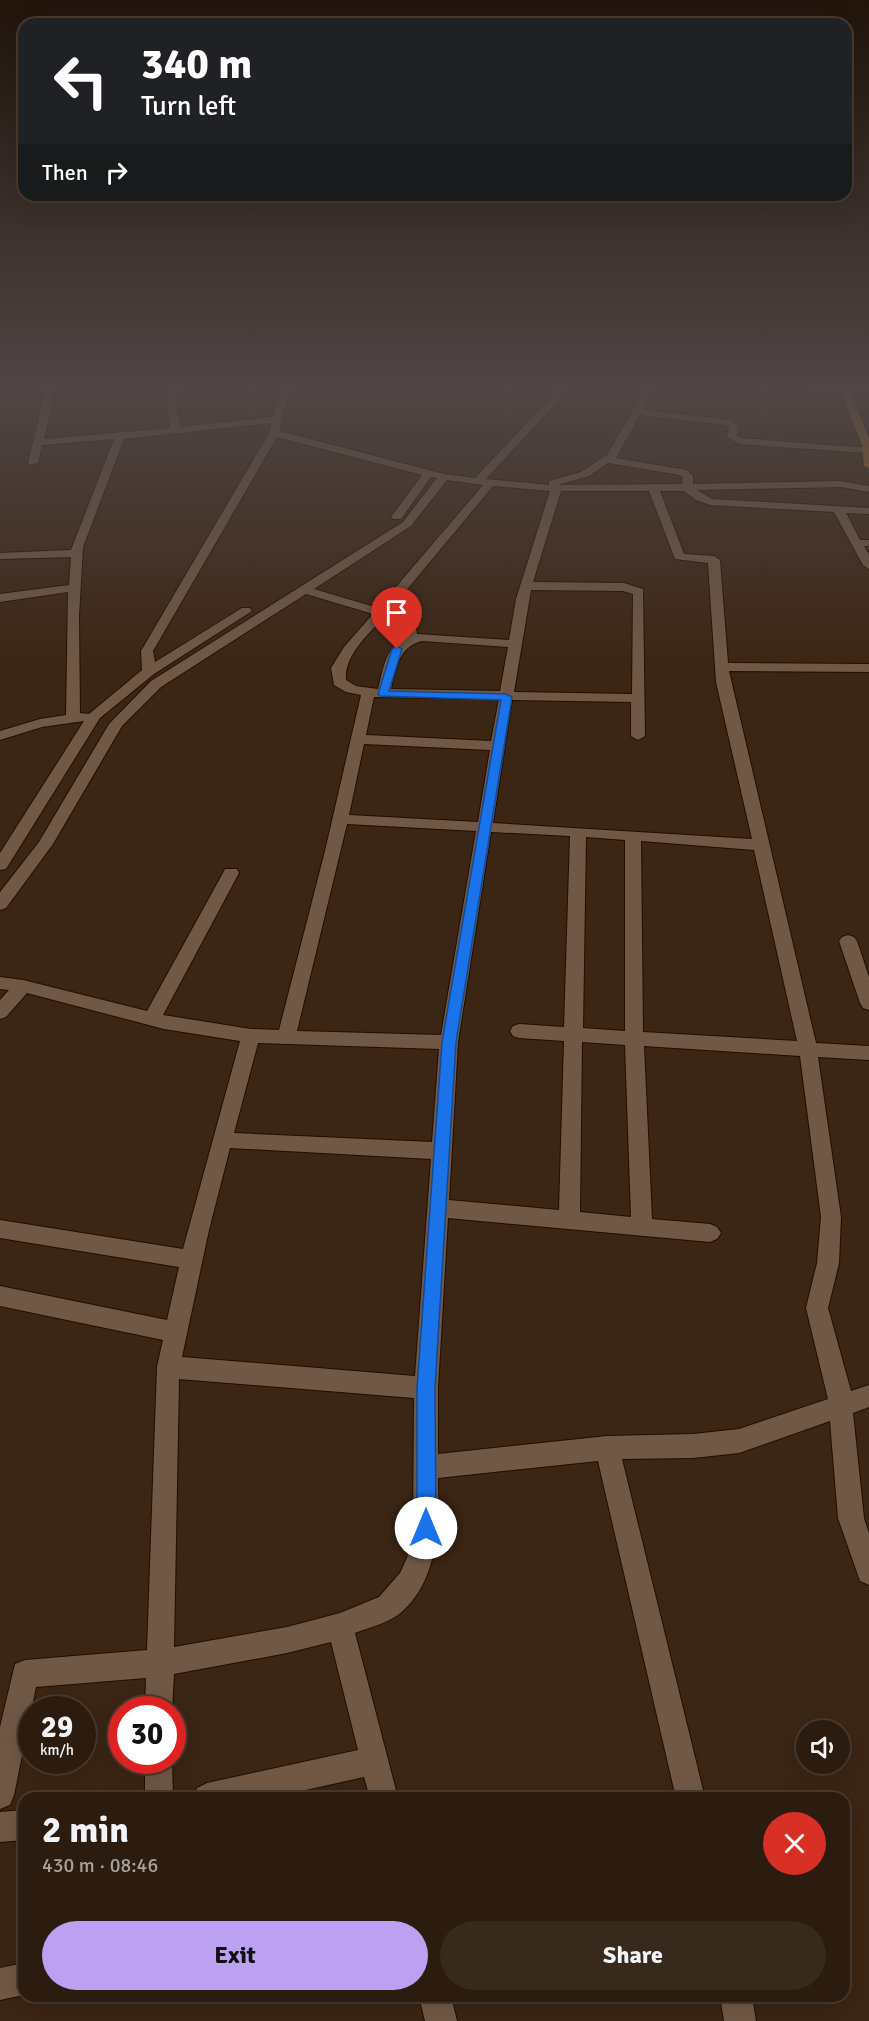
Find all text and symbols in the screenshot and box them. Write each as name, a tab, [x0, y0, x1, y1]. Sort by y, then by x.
text: 340 m	[141, 39, 252, 90]
icon: left	[42, 42, 120, 120]
text: Turn left	[141, 90, 236, 123]
icon: right	[100, 156, 133, 189]
text: Then	[42, 159, 88, 186]
pin	[371, 587, 422, 649]
icon: arrive	[380, 596, 413, 629]
position arrow	[394, 1496, 458, 1560]
speed limit sign: 30	[108, 1696, 186, 1774]
text: 29	[41, 1709, 73, 1746]
map controls	[796, 1720, 850, 1774]
button: sound	[796, 1720, 850, 1774]
text: km/h	[40, 1741, 74, 1759]
text: 2 min	[42, 1808, 129, 1853]
button: close	[763, 1812, 826, 1875]
text: 430 m · 08:46	[42, 1853, 158, 1878]
button: Exit	[42, 1921, 428, 1990]
button: Share	[440, 1921, 826, 1990]

